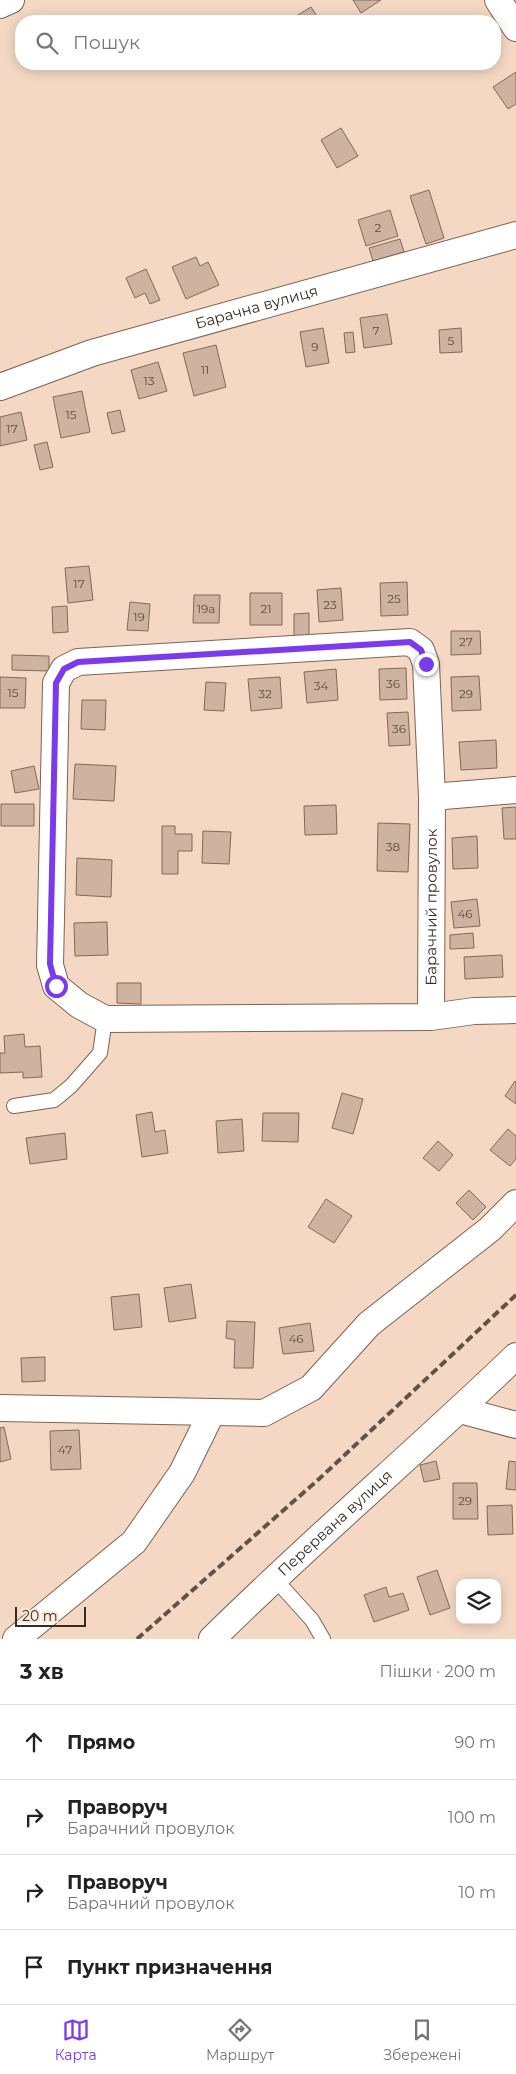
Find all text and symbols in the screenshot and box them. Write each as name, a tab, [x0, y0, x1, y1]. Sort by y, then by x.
search box	[15, 15, 501, 70]
icon: search	[33, 29, 61, 57]
text: Пошук	[73, 31, 140, 54]
house number: 2	[375, 220, 382, 235]
street label: Барачна вулиця	[193, 281, 320, 333]
house number: 7	[372, 323, 380, 338]
house number: 5	[448, 333, 455, 348]
house number: 9	[311, 339, 319, 354]
house number: 11	[201, 362, 209, 377]
house number: 13	[143, 373, 155, 388]
house number: 15	[65, 407, 77, 422]
house number: 17	[6, 421, 18, 436]
house number: 17	[73, 576, 85, 591]
house number: 25	[387, 591, 401, 606]
house number: 23	[323, 597, 337, 612]
house number: 19а	[197, 601, 215, 616]
house number: 21	[260, 601, 272, 616]
house number: 19	[133, 609, 145, 624]
house number: 27	[459, 634, 473, 649]
route end	[415, 653, 438, 676]
house number: 36	[386, 676, 400, 691]
house number: 34	[314, 678, 328, 693]
house number: 15	[7, 685, 19, 700]
house number: 32	[258, 686, 272, 701]
house number: 29	[459, 686, 473, 701]
house number: 36	[392, 721, 406, 736]
street label: Барачний провулок	[421, 828, 441, 986]
house number: 38	[386, 839, 401, 854]
house number: 46	[457, 906, 473, 921]
route start	[45, 975, 68, 998]
house number: 46	[288, 1331, 304, 1346]
house number: 47	[58, 1442, 72, 1457]
street label: Перервана вулиця	[273, 1466, 396, 1580]
house number: 29	[458, 1493, 472, 1508]
map controls	[456, 1579, 501, 1624]
button: layers	[456, 1579, 501, 1624]
scale bar	[15, 1604, 86, 1627]
text: 20 m	[22, 1607, 58, 1625]
text: 3 хв	[20, 1659, 64, 1684]
text: Пішки · 200 m	[379, 1662, 496, 1681]
icon: ahead	[20, 1728, 48, 1756]
text: Прямо	[67, 1731, 135, 1754]
text: 90 m	[454, 1733, 496, 1752]
text: Праворуч	[67, 1796, 168, 1819]
icon: right	[20, 1803, 48, 1831]
text: 100 m	[448, 1808, 496, 1827]
text: Барачний провулок	[67, 1819, 235, 1838]
text: Праворуч	[67, 1871, 168, 1894]
icon: right	[20, 1878, 48, 1906]
text: 10 m	[458, 1883, 496, 1902]
text: Барачний провулок	[67, 1894, 235, 1913]
icon: arrive	[20, 1953, 48, 1981]
text: Пункт призначення	[67, 1956, 273, 1979]
tab: Карта	[55, 2016, 97, 2064]
tab: Маршрут	[206, 2016, 274, 2064]
tab: Збережені	[383, 2016, 461, 2064]

